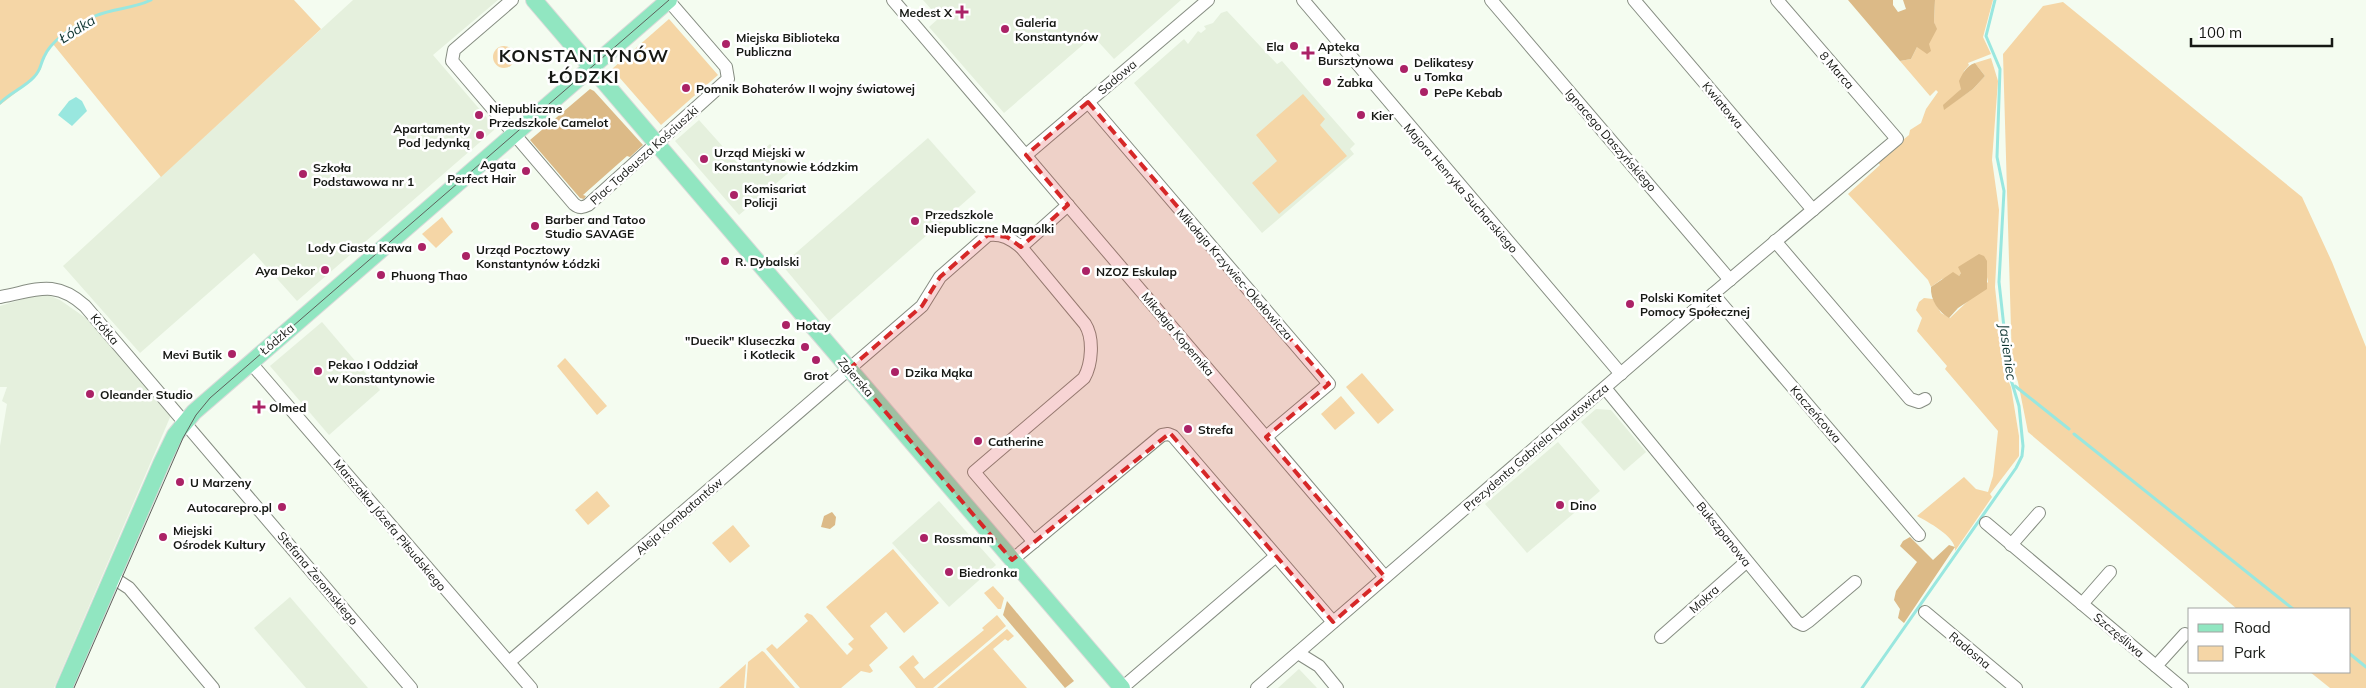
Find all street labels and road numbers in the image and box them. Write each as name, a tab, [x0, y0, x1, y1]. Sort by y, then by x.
street label: 8 Marca	[1817, 48, 1857, 92]
street label: Sadowa	[1095, 56, 1139, 98]
street label: Kwiatowa	[1699, 79, 1747, 131]
street label: Ignacego Daszyńskiego	[1562, 86, 1660, 195]
street label: Plac Tadeusza Kościuszki	[587, 102, 701, 208]
street label: Majora Henryka Sucharskiego	[1401, 120, 1521, 256]
street label: Mikołaja Krzywiec-Okołowicza	[1174, 205, 1296, 343]
street label: Mikołaja Kopernika	[1139, 289, 1217, 379]
street label: Krótka	[87, 310, 123, 348]
street label: Łódzka	[256, 320, 297, 358]
street label: Zgierska	[835, 354, 877, 400]
street label: Prezydenta Gabriela Narutowicza	[1460, 380, 1612, 514]
street label: Kaczeńcowa	[1787, 382, 1845, 446]
street label: Marszałka Józefa Piłsudskiego	[331, 456, 450, 594]
street label: Aleja Kombatantów	[632, 474, 726, 558]
street label: Bukszpanowa	[1693, 499, 1755, 569]
street label: Stefana Żeromskiego	[275, 528, 362, 628]
street label: Mokra	[1686, 582, 1722, 616]
street label: Szczęśliwa	[2091, 610, 2147, 660]
street label: Radosna	[1946, 628, 1994, 672]

